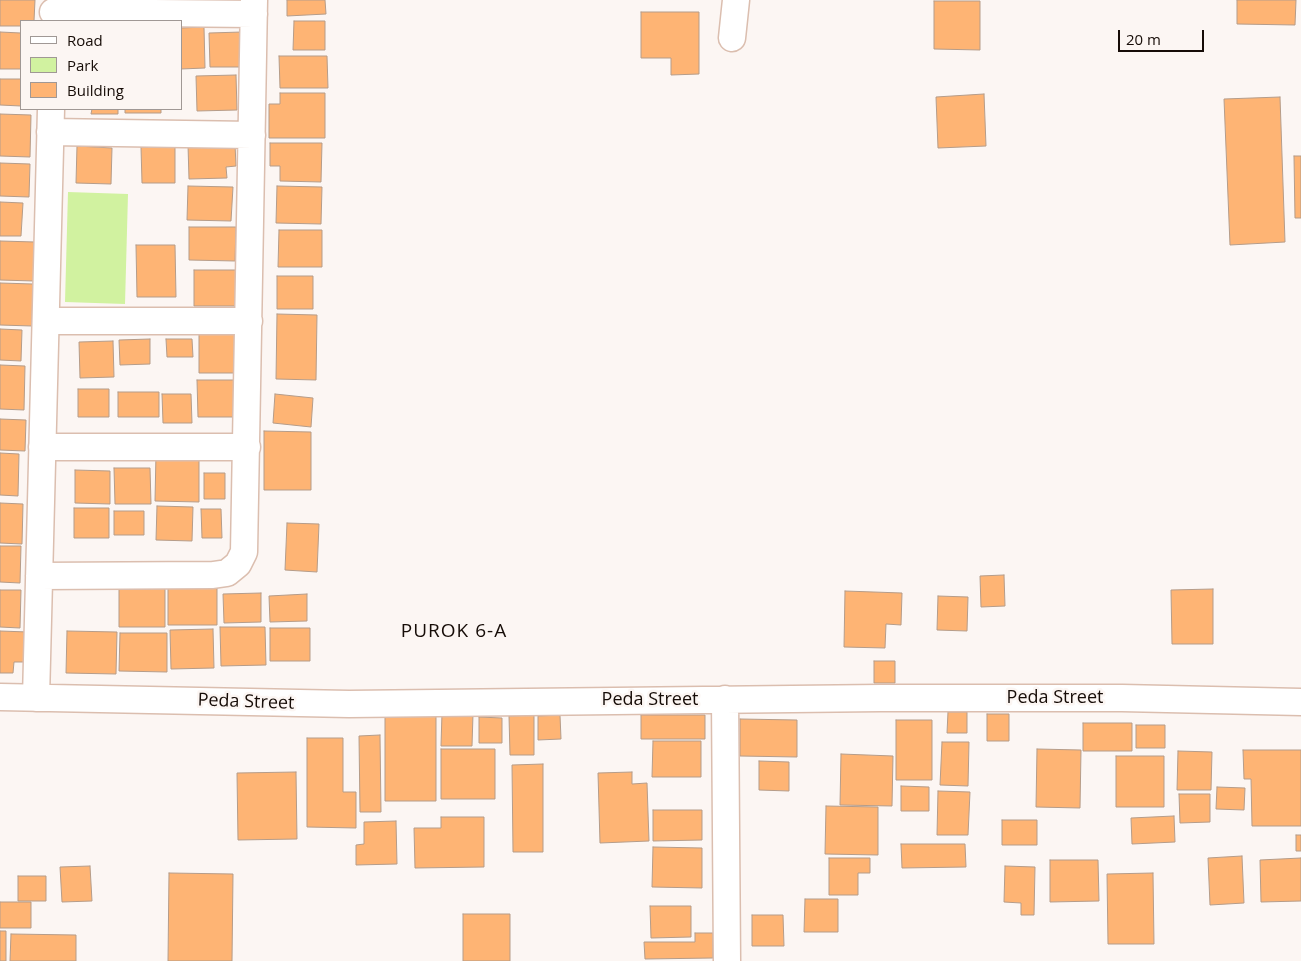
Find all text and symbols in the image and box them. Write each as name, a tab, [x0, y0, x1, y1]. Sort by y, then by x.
legend	[20, 20, 182, 110]
scale bar	[1121, 20, 1207, 52]
text: 20 m	[1126, 29, 1161, 49]
text: Road	[67, 30, 103, 50]
text: Park	[67, 55, 98, 75]
text: Building	[67, 80, 124, 100]
district label: PUROK 6-A	[400, 621, 508, 643]
street label: Peda Street	[1007, 687, 1103, 709]
street label: Peda Street	[602, 689, 698, 711]
street label: Peda Street	[197, 690, 295, 714]

